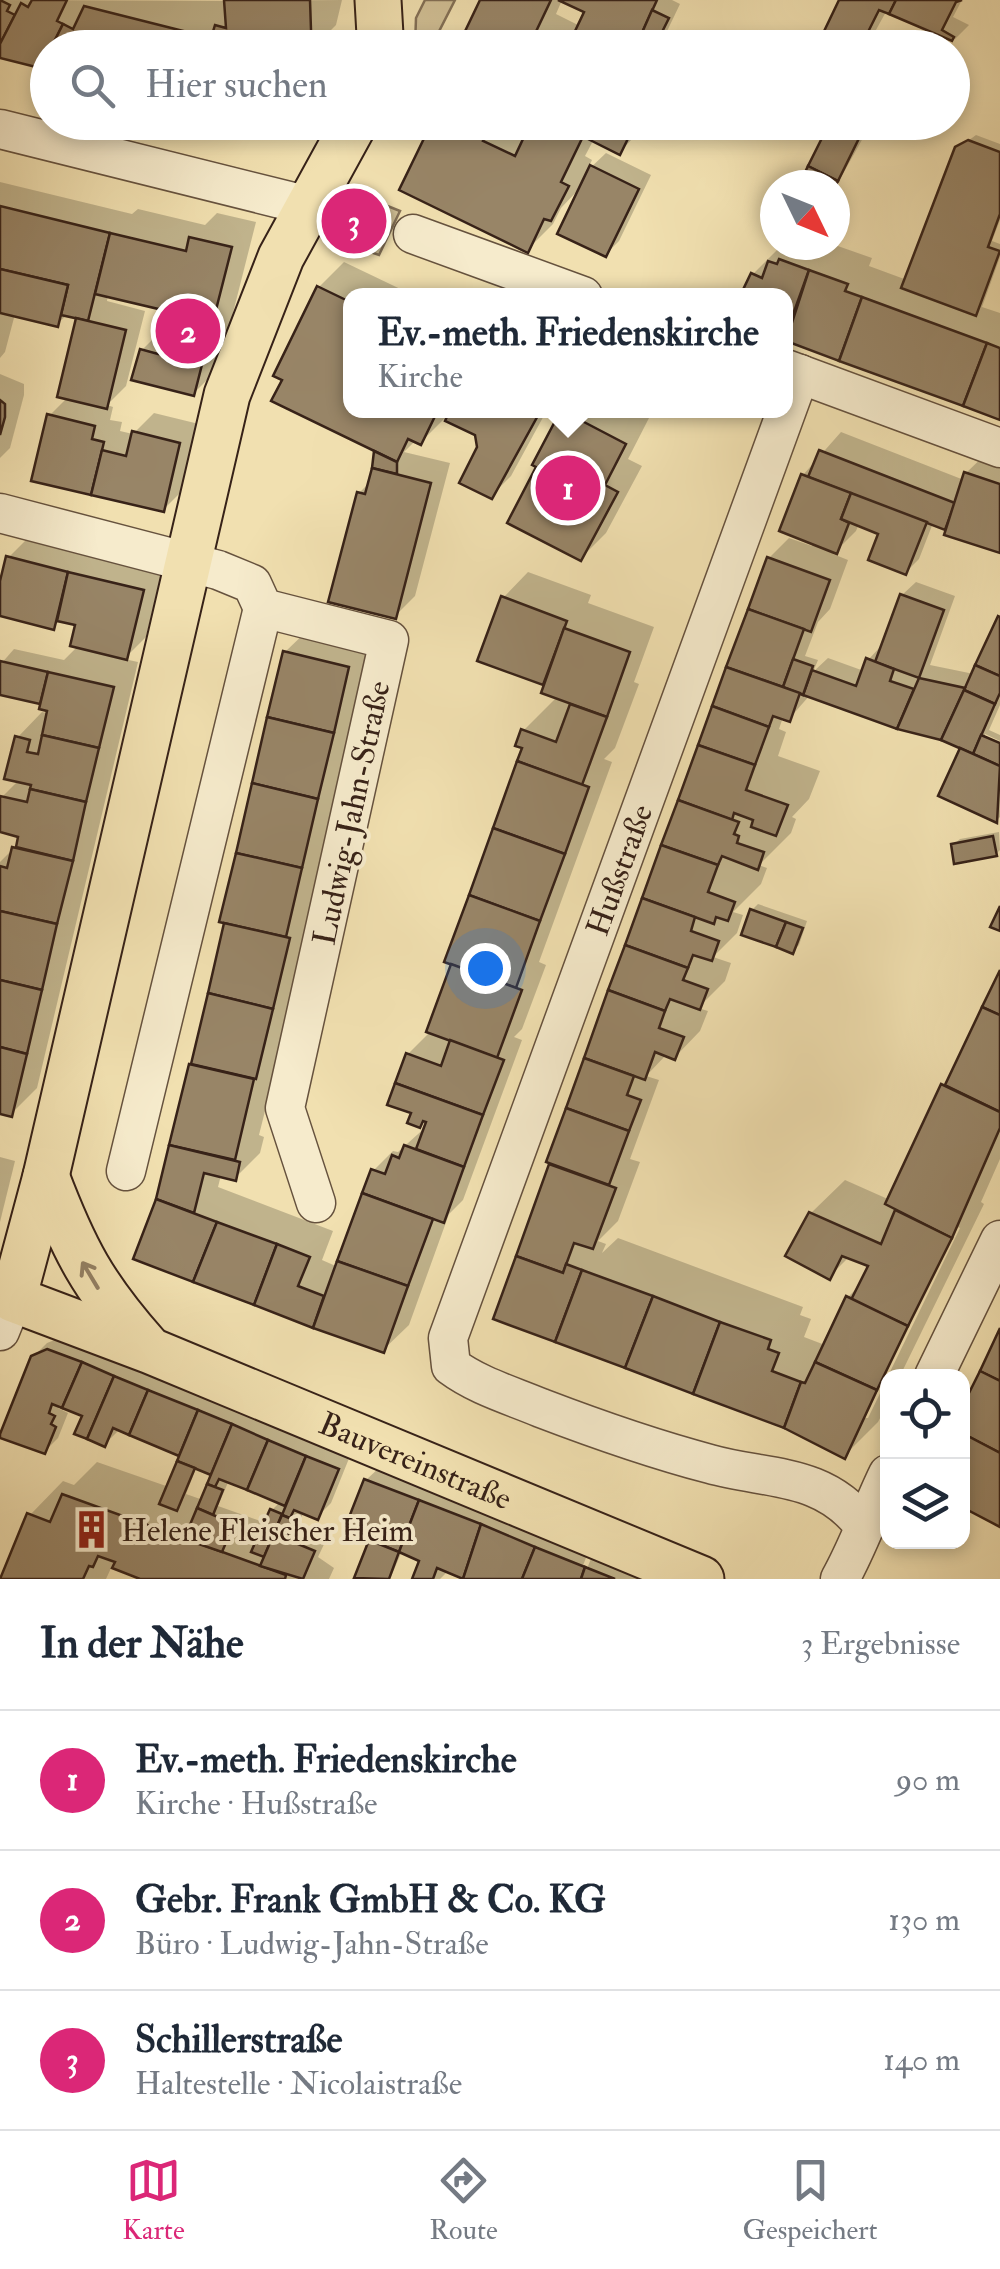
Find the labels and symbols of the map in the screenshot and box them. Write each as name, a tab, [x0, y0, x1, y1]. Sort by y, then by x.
north arrow	[760, 170, 850, 260]
pin: 3	[322, 184, 386, 258]
pin: 2	[156, 294, 220, 368]
pin: 1	[536, 450, 600, 526]
street label: Ludwig-Jahn-Straße	[304, 677, 400, 949]
street label: Hußstraße	[578, 799, 662, 941]
your location	[460, 943, 511, 994]
one-way arrow	[80, 1261, 100, 1290]
street label: Bauvereinstraße	[313, 1404, 517, 1519]
building icon: Helene Fleischer Heim	[70, 1509, 112, 1551]
place label: Helene Fleischer Heim	[121, 1511, 414, 1551]

